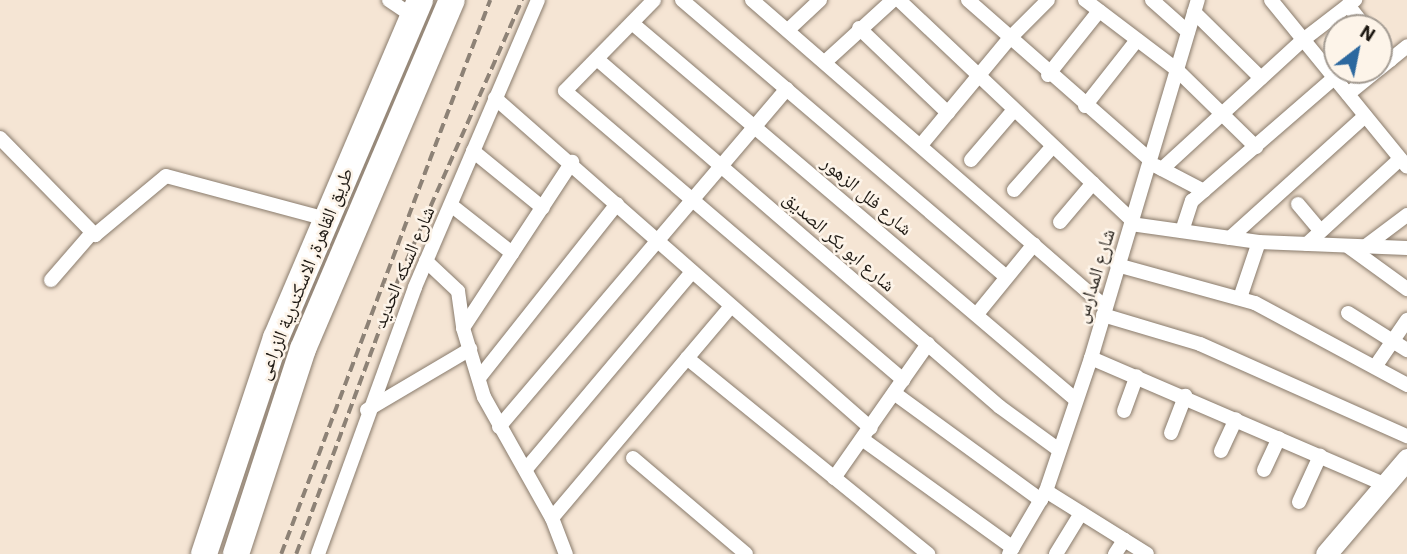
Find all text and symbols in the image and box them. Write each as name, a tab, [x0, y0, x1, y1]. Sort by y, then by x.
north arrow	[1323, 14, 1393, 84]
text: N	[1356, 19, 1380, 47]
street label: شارع فلل الزهور	[817, 152, 917, 240]
street label: طريق القاهرة, الاسكندرية الزراعى	[252, 165, 358, 383]
street label: شارع ابو بكر الصديق	[778, 187, 900, 297]
street label: شارع السكه الحديد	[368, 203, 440, 331]
street label: شارع المدارس	[1070, 226, 1120, 326]

